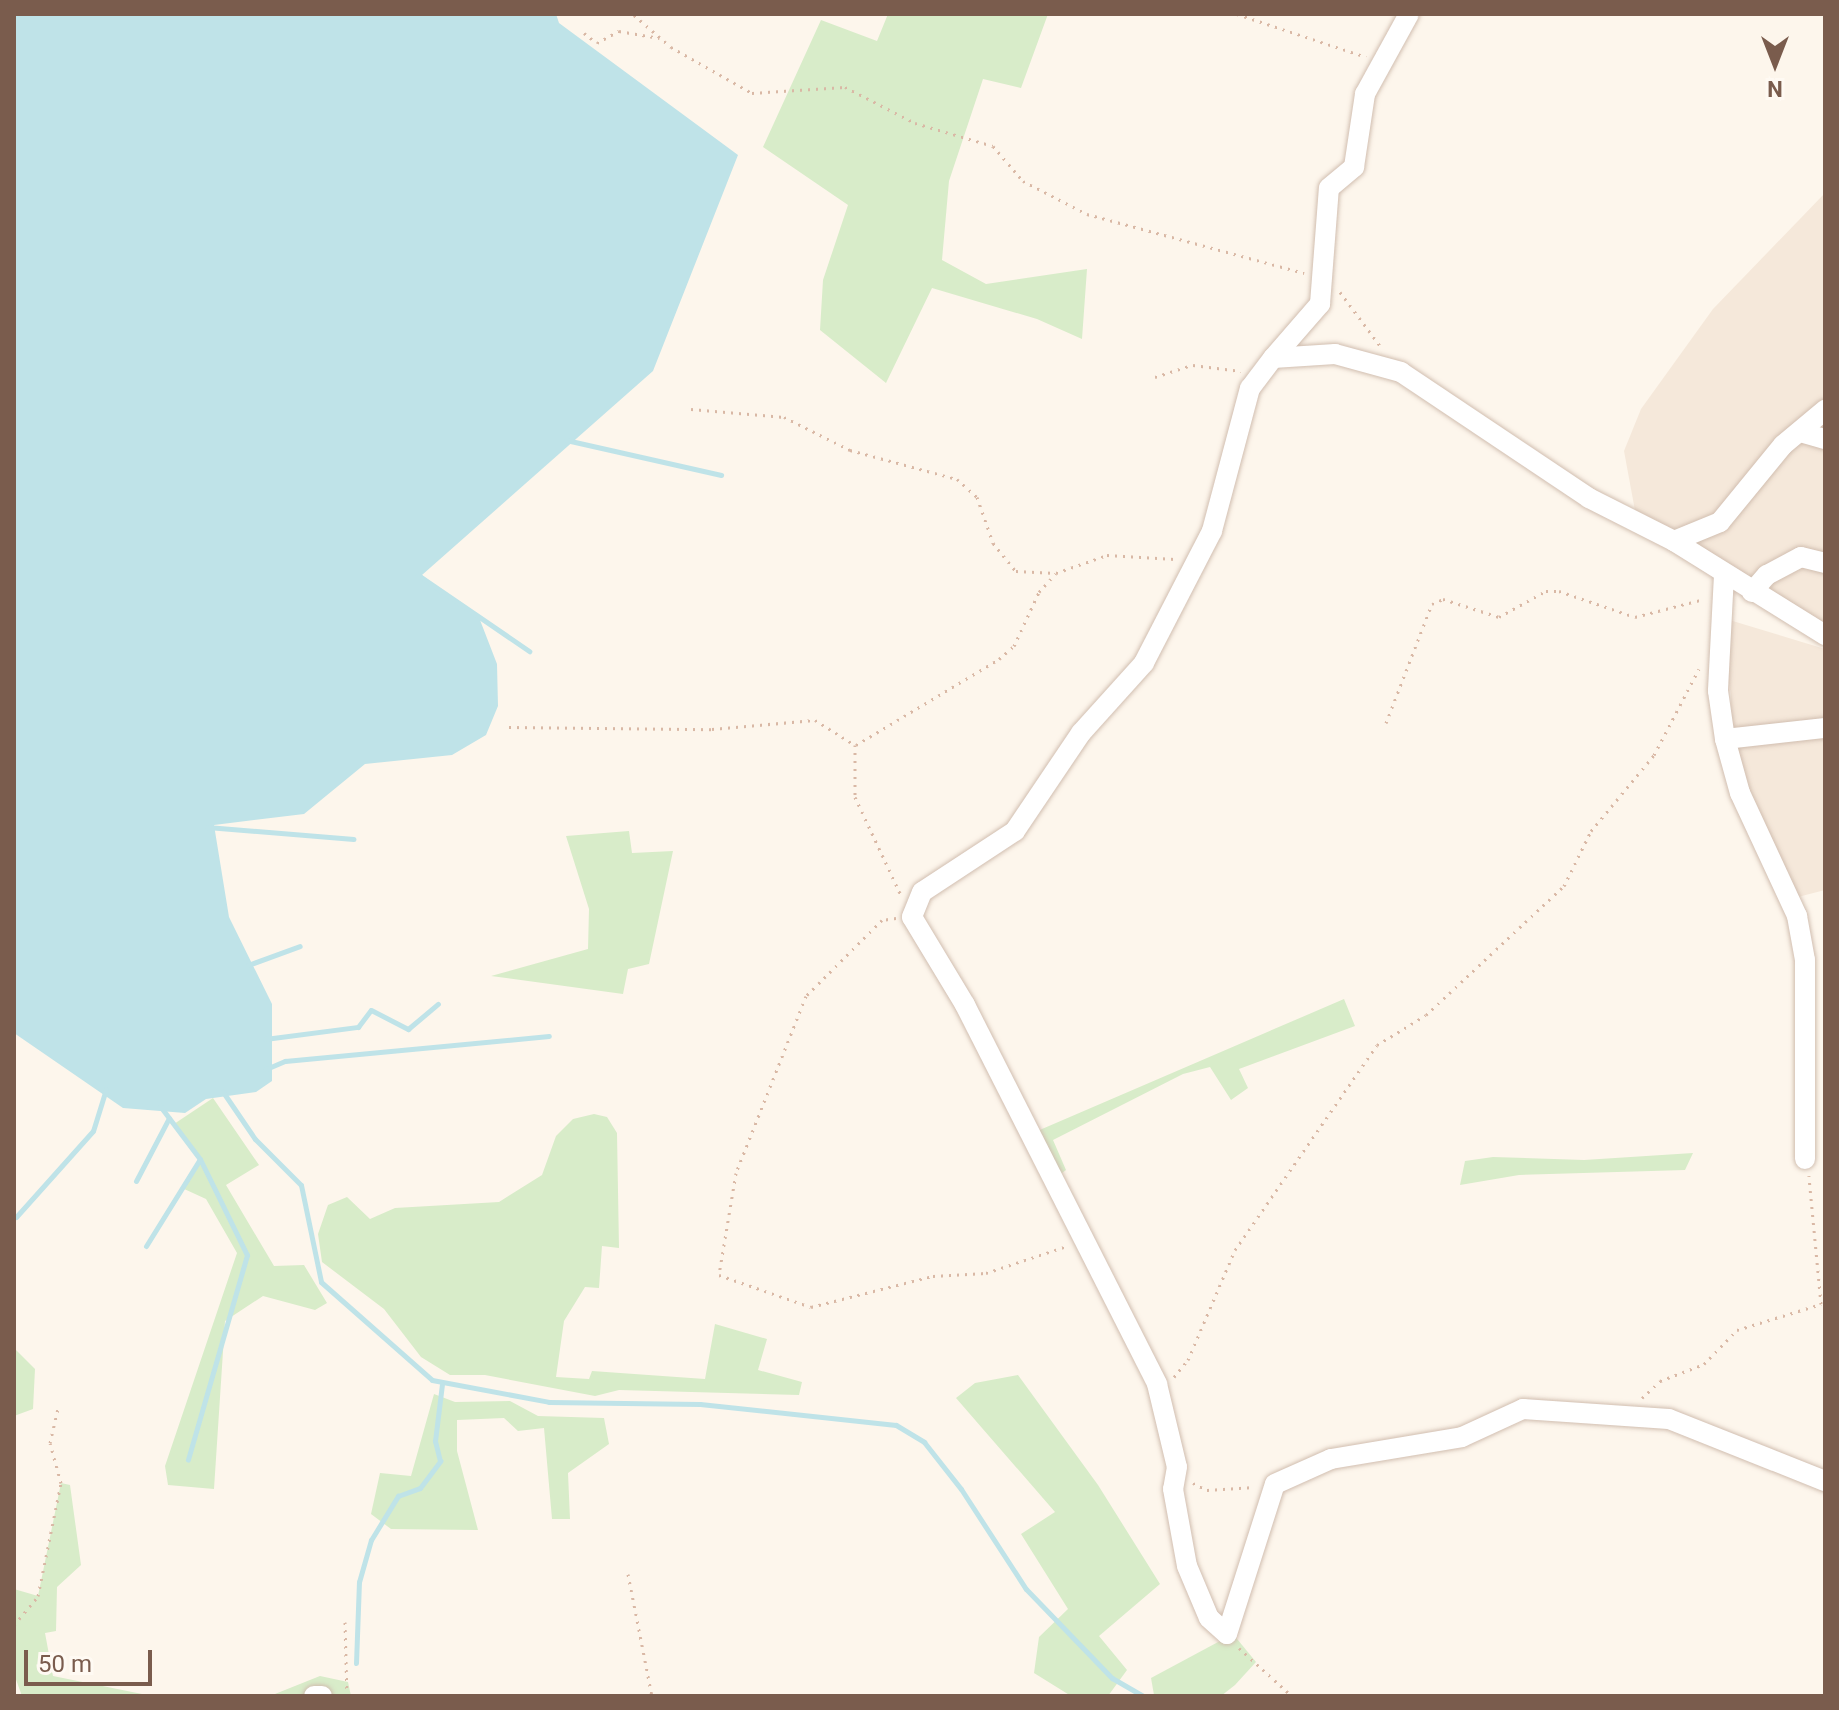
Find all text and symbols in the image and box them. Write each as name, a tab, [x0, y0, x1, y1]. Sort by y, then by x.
north arrow	[1735, 24, 1815, 104]
text: N	[1767, 76, 1783, 101]
scale bar	[28, 1634, 156, 1684]
text: 50 m	[38, 1650, 92, 1678]

